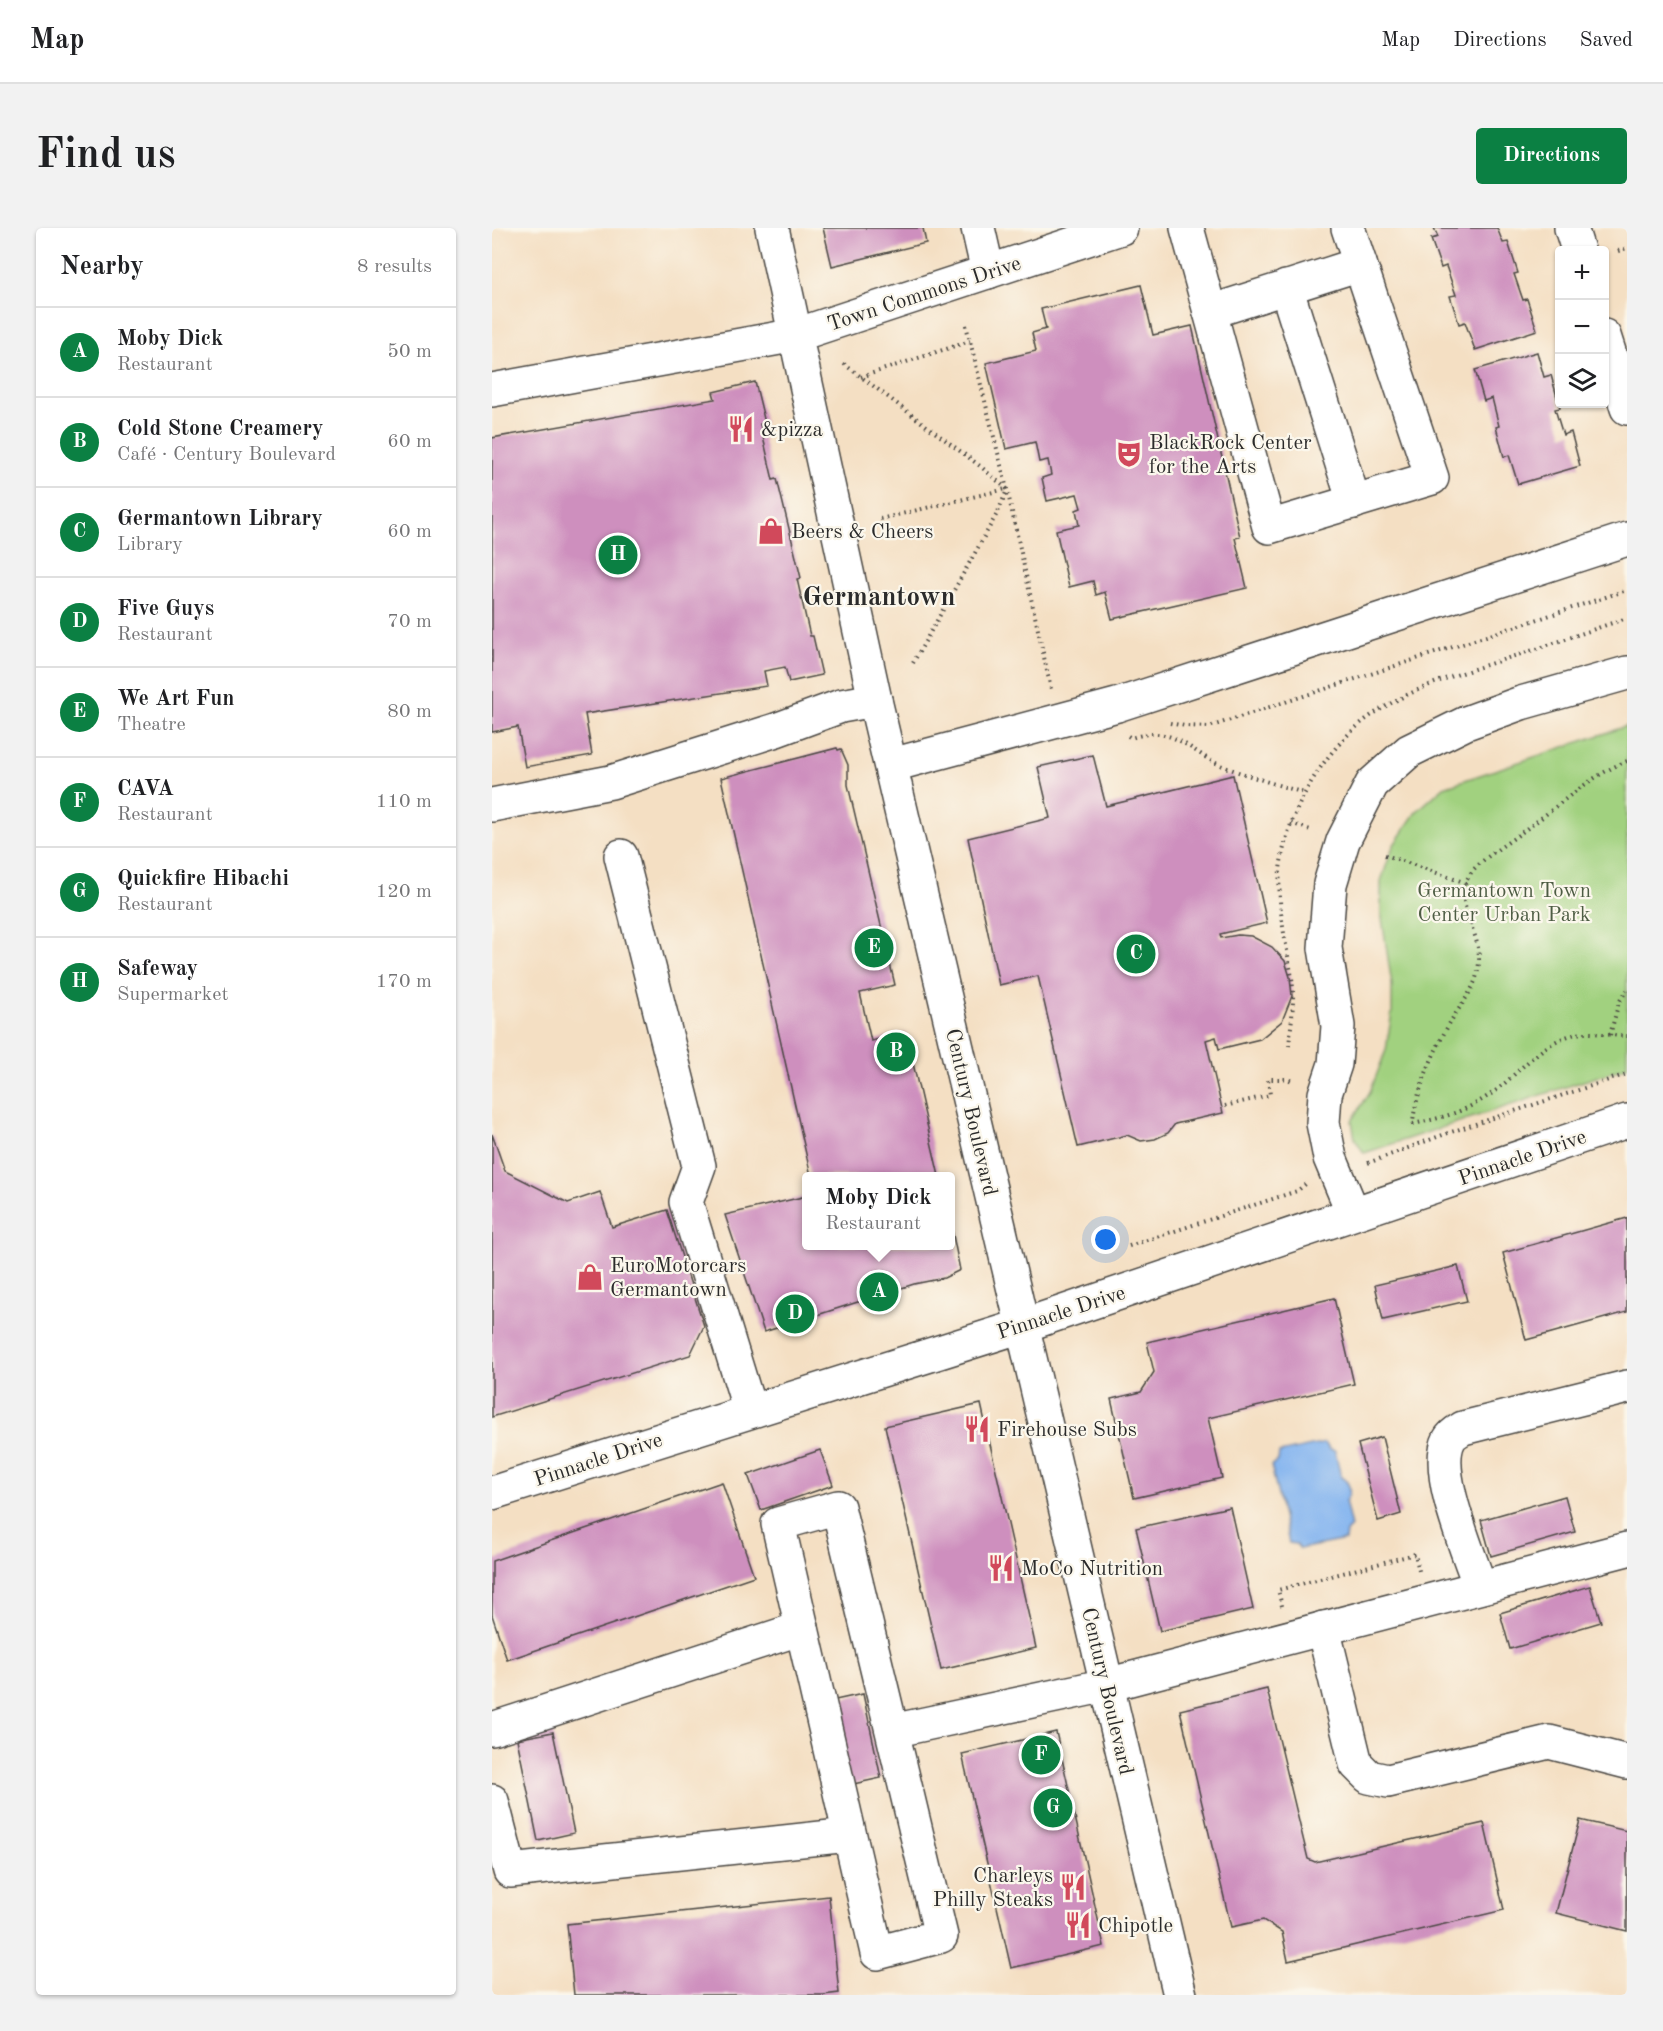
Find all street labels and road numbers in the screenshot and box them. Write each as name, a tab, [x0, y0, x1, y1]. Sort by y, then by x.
street label: Town Commons Drive	[825, 253, 1024, 336]
street label: Century Boulevard	[941, 1027, 1000, 1198]
street label: Pinnacle Drive	[1456, 1127, 1589, 1190]
street label: Pinnacle Drive	[995, 1283, 1128, 1344]
street label: Pinnacle Drive	[532, 1430, 665, 1491]
street label: Century Boulevard	[1077, 1606, 1136, 1777]

